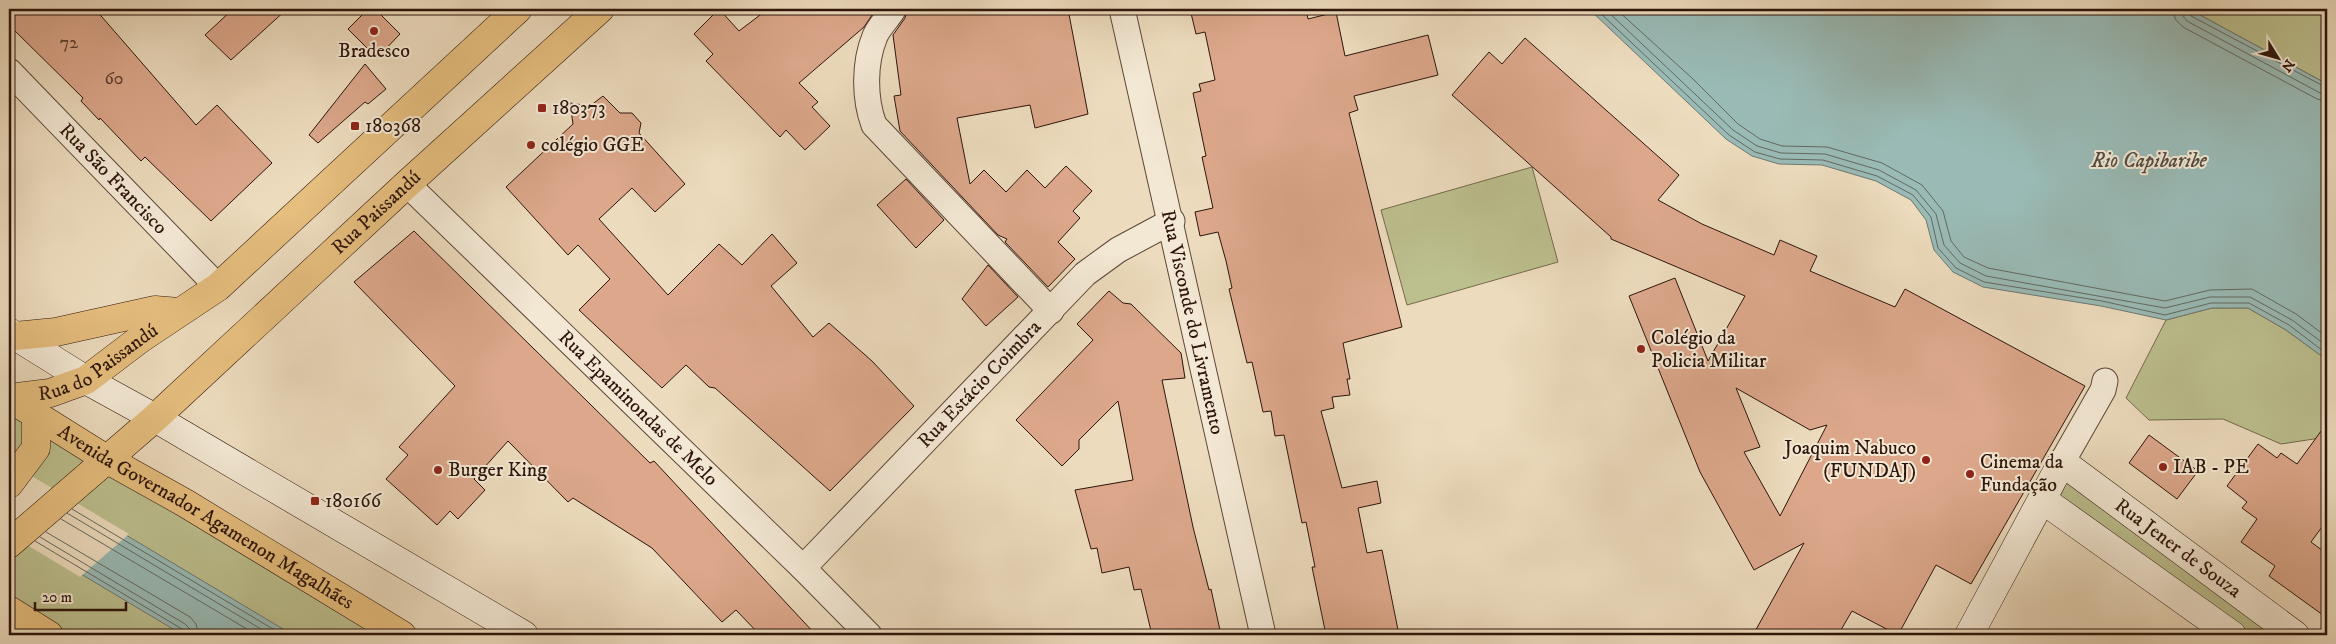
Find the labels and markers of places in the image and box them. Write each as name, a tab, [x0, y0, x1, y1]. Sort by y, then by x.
marker: Bradesco	[368, 25, 380, 37]
place label: Bradesco	[338, 39, 410, 64]
place label: 180373	[552, 96, 606, 121]
marker: 180373	[536, 102, 548, 114]
place label: 180368	[365, 114, 421, 139]
marker: 180368	[349, 120, 361, 132]
place label: colégio GGE	[541, 133, 645, 158]
marker: colégio GGE	[525, 139, 537, 151]
place label: Colégio da Policia Militar	[1651, 326, 1767, 374]
marker: Colégio da Policia Militar	[1635, 343, 1647, 355]
place label: Joaquim Nabuco (FUNDAJ)	[1782, 436, 1916, 484]
place label: Cinema da Fundação	[1980, 450, 2064, 498]
marker: Joaquim Nabuco (FUNDAJ)	[1920, 454, 1932, 466]
place label: IAB - PE	[2173, 455, 2249, 480]
place label: Burger King	[448, 458, 547, 483]
marker: IAB - PE	[2157, 461, 2169, 473]
marker: Burger King	[432, 464, 444, 476]
marker: Cinema da Fundação	[1964, 468, 1976, 480]
place label: 180166	[325, 489, 382, 514]
marker: 180166	[309, 495, 321, 507]

